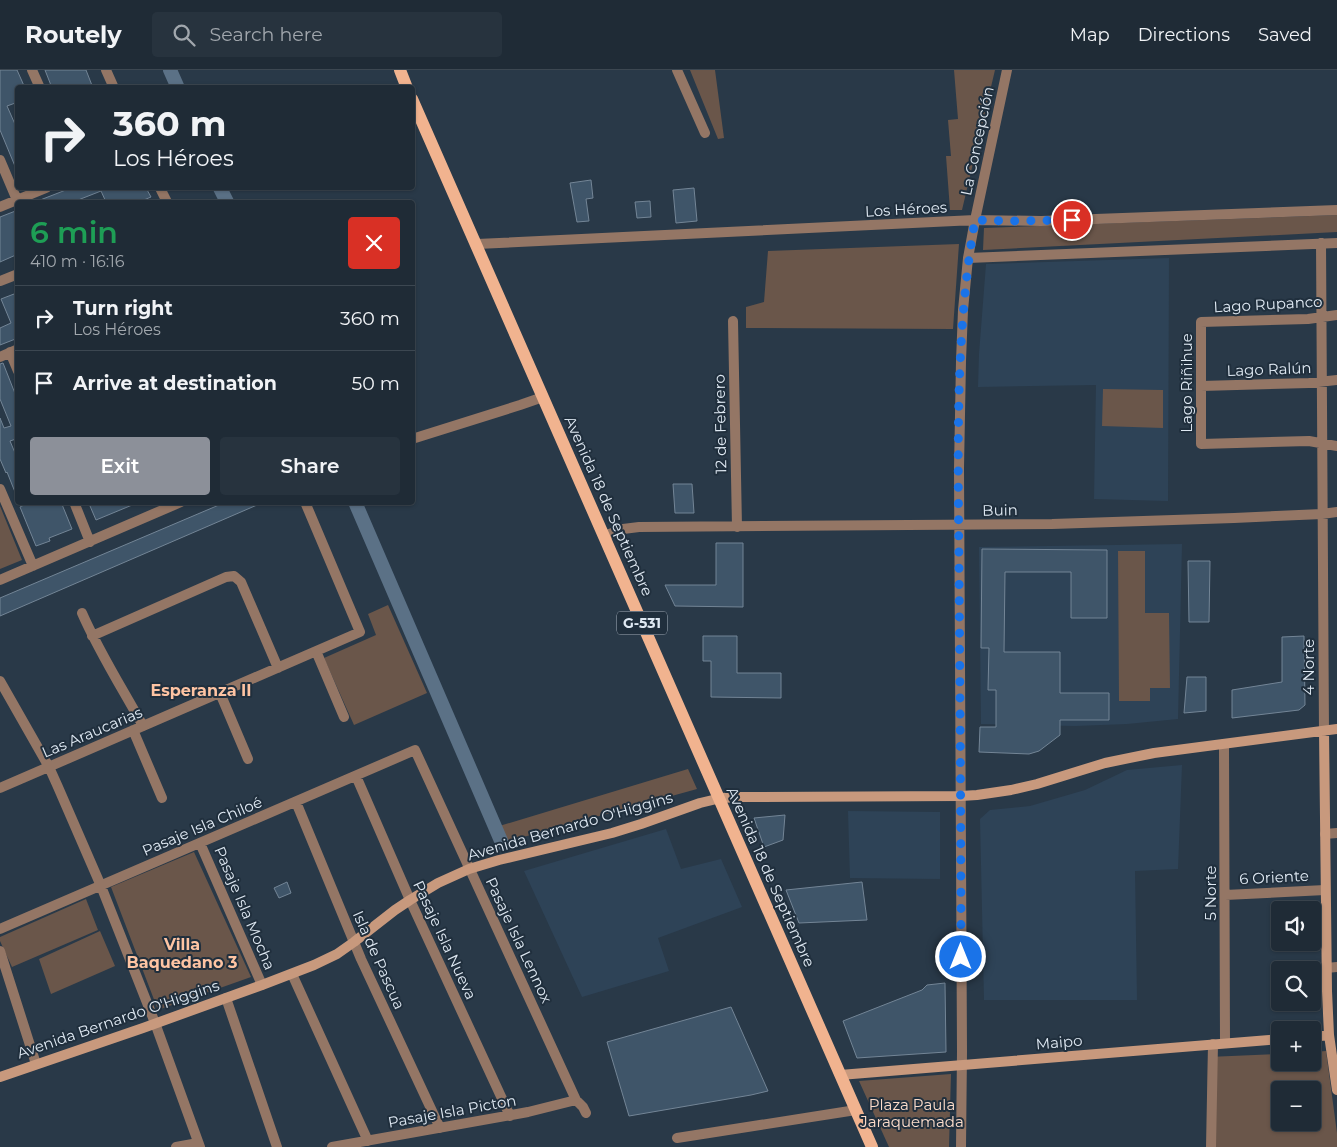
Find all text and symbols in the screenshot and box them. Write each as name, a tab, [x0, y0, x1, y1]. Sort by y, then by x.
search box	[152, 12, 502, 57]
text: Routely	[25, 20, 122, 49]
icon: search	[170, 21, 198, 49]
text: Search here	[210, 23, 323, 46]
text: Map	[1070, 24, 1110, 46]
text: Directions	[1138, 24, 1230, 46]
text: Saved	[1258, 24, 1312, 46]
street label: La Concepción	[956, 85, 998, 197]
text: 360 m	[113, 102, 226, 145]
icon: right	[30, 105, 95, 170]
text: Los Héroes	[113, 145, 234, 172]
street label: Los Héroes	[864, 197, 948, 221]
pin	[1051, 199, 1093, 241]
icon: arrive	[1058, 206, 1086, 234]
text: 6 min	[30, 214, 118, 251]
button: close	[348, 217, 400, 269]
text: 410 m · 16:16	[30, 252, 125, 271]
street label: Lago Rupanco	[1213, 292, 1323, 316]
text: Turn right	[73, 297, 173, 320]
icon: right	[30, 304, 58, 332]
text: 360 m	[340, 307, 400, 330]
text: Los Héroes	[73, 320, 161, 339]
street label: Lago Riñihue	[1177, 333, 1196, 433]
street label: Lago Ralún	[1226, 358, 1312, 380]
icon: arrive	[30, 369, 58, 397]
text: Arrive at destination	[73, 372, 277, 395]
text: 50 m	[352, 372, 400, 395]
street label: 12 de Febrero	[710, 374, 730, 474]
street label: Avenida 18 de Septiembre	[561, 413, 657, 599]
button: Exit	[30, 437, 210, 495]
button: Share	[220, 437, 400, 495]
street label: Buin	[982, 500, 1018, 520]
road number: G-531	[617, 612, 667, 634]
street label: 4 Norte	[1299, 639, 1318, 695]
district label: Esperanza II	[150, 681, 252, 700]
street label: Las Araucarias	[39, 702, 145, 762]
street label: Avenida 18 de Septiembre	[723, 784, 819, 970]
street label: Avenida Bernardo O'Higgins	[465, 788, 675, 864]
street label: Pasaje Isla Chiloé	[139, 792, 265, 860]
street label: Pasaje Isla Mocha	[210, 843, 280, 973]
street label: 5 Norte	[1201, 865, 1220, 921]
street label: 6 Oriente	[1239, 866, 1309, 888]
street label: Pasaje Isla Lennox	[482, 874, 556, 1006]
street label: Pasaje Isla Nueva	[409, 877, 481, 1003]
map controls	[1271, 901, 1321, 1131]
button: sound	[1271, 901, 1321, 951]
street label: Isla de Pascua	[349, 908, 409, 1012]
position arrow	[934, 930, 986, 982]
district label: Villa Baquedano 3	[127, 935, 237, 972]
button: search	[1271, 961, 1321, 1011]
street label: Avenida Bernardo O'Higgins	[14, 975, 222, 1063]
button: +	[1271, 1021, 1321, 1071]
street label: Maipo	[1035, 1030, 1083, 1054]
button: −	[1271, 1081, 1321, 1131]
street label: Pasaje Isla Picton	[386, 1090, 518, 1132]
park label: Plaza Paula Jaraquemada	[859, 1095, 964, 1131]

